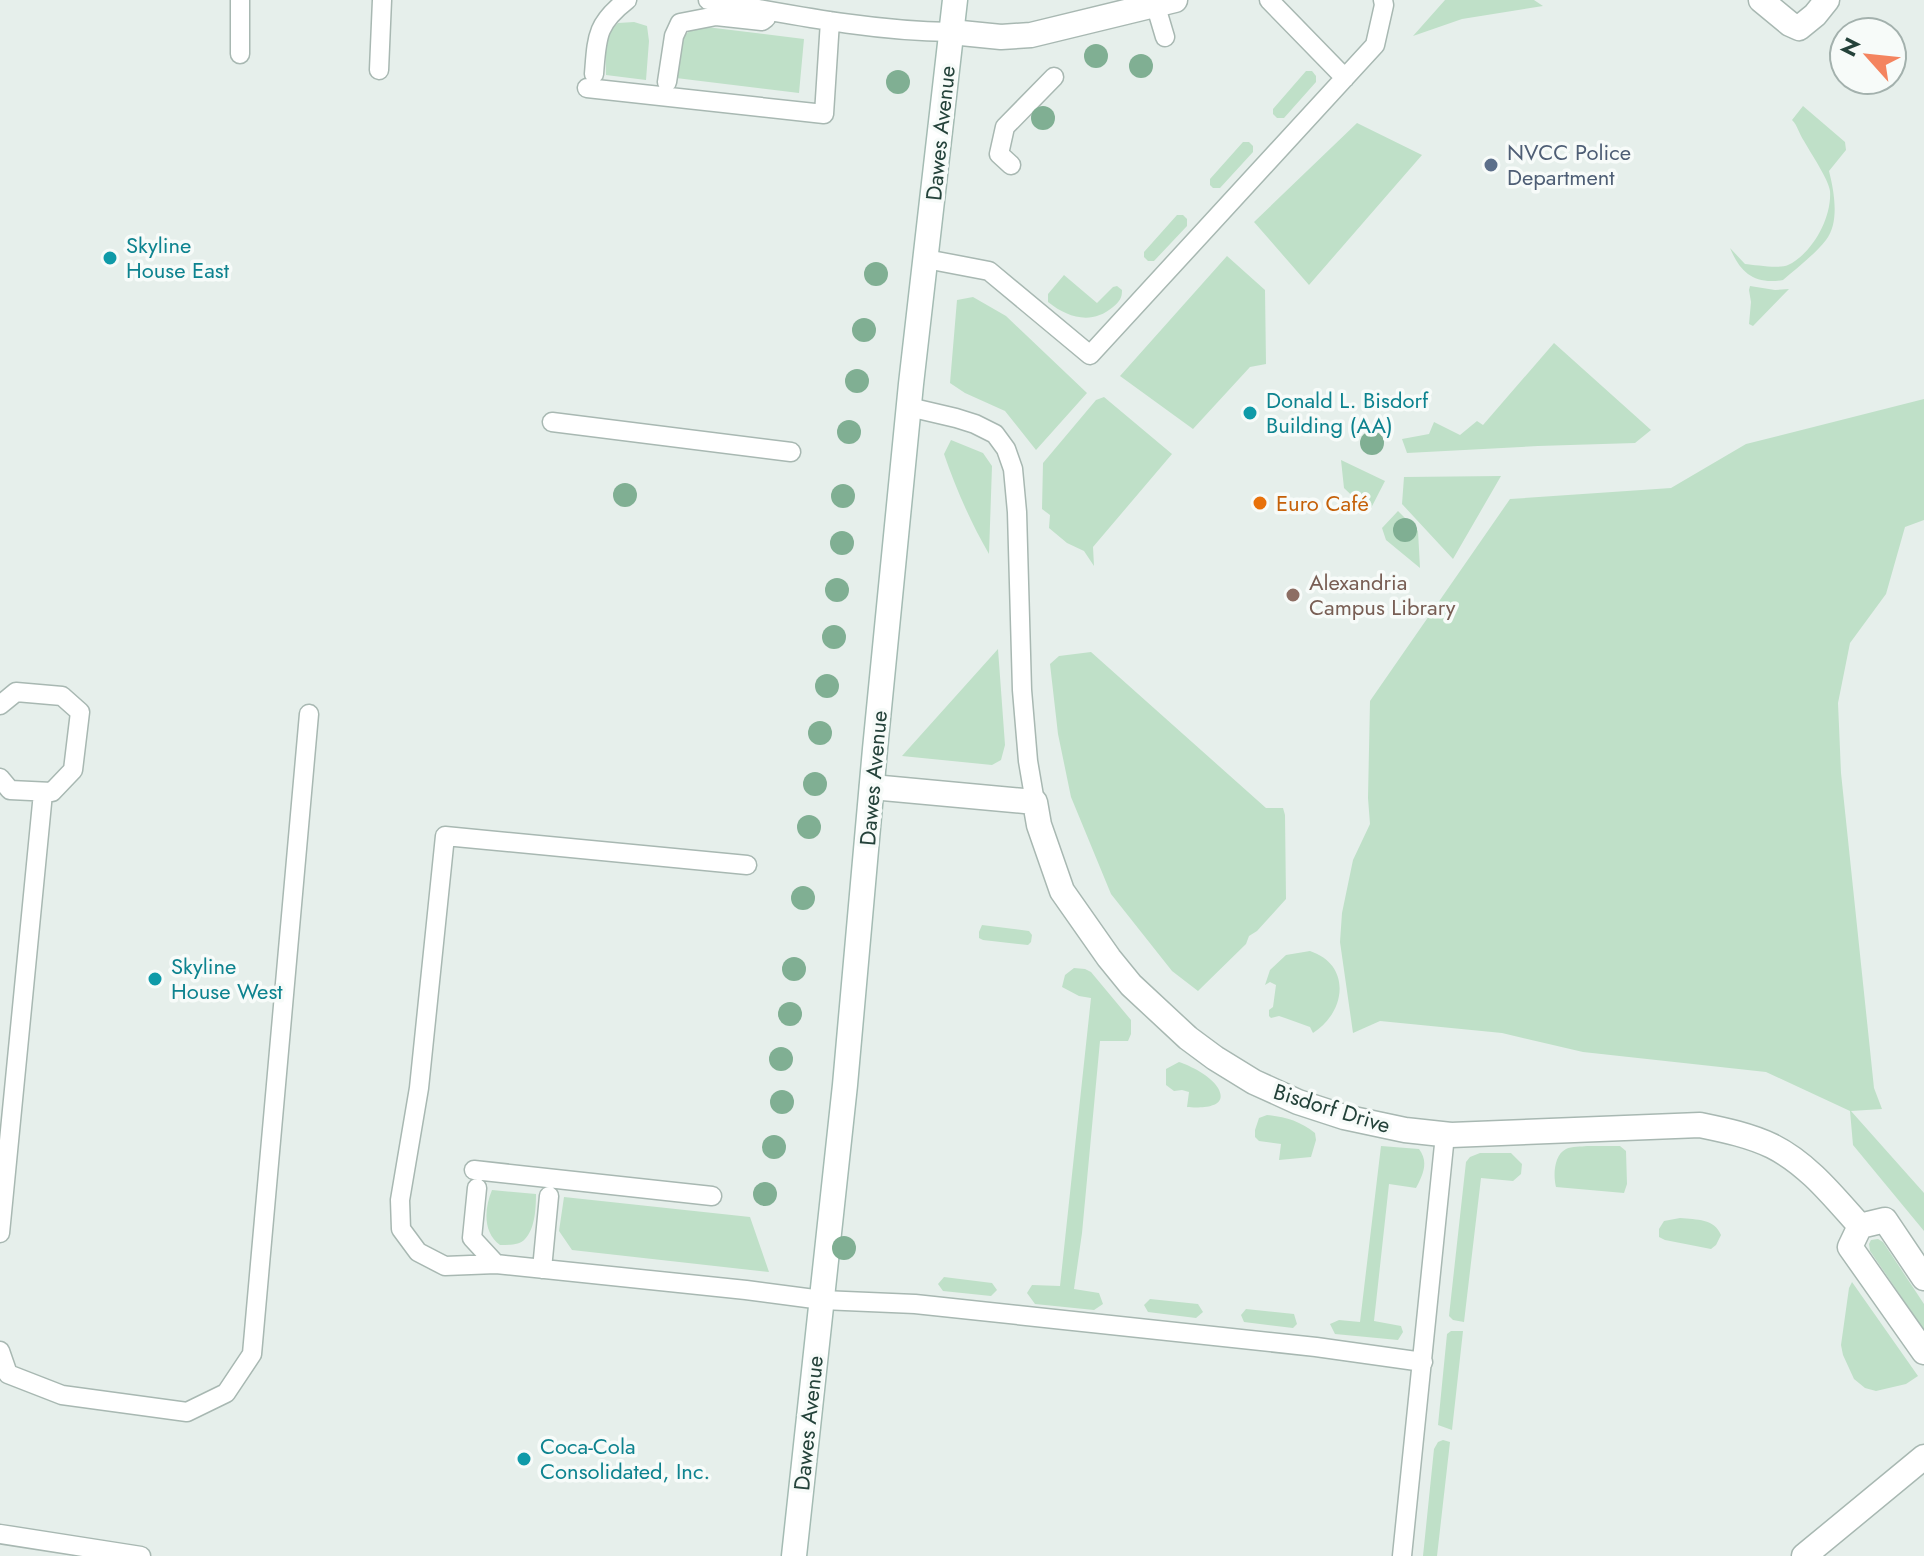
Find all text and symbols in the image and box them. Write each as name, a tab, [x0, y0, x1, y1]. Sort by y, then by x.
north arrow	[1828, 16, 1908, 96]
text: N	[1832, 32, 1868, 62]
street label: Dawes Avenue	[917, 64, 963, 202]
place label: NVCC Police Department	[1507, 136, 1631, 193]
marker: NVCC Police Department	[1482, 156, 1500, 174]
place label: Skyline House East	[126, 229, 230, 286]
marker: Skyline House East	[101, 249, 119, 267]
place label: Donald L. Bisdorf Building (AA)	[1266, 384, 1429, 441]
marker: Donald L. Bisdorf Building (AA)	[1241, 404, 1259, 422]
place label: Euro Café	[1276, 487, 1369, 519]
marker: Euro Café	[1251, 494, 1269, 512]
place label: Alexandria Campus Library	[1309, 566, 1456, 623]
marker: Alexandria Campus Library	[1284, 586, 1302, 604]
street label: Dawes Avenue	[851, 709, 895, 847]
place label: Skyline House West	[171, 950, 283, 1007]
marker: Skyline House West	[146, 970, 164, 988]
street label: Bisdorf Drive	[1270, 1075, 1394, 1141]
street label: Dawes Avenue	[785, 1354, 831, 1492]
place label: Coca-Cola Consolidated, Inc.	[540, 1430, 710, 1487]
marker: Coca-Cola Consolidated, Inc.	[515, 1450, 533, 1468]

